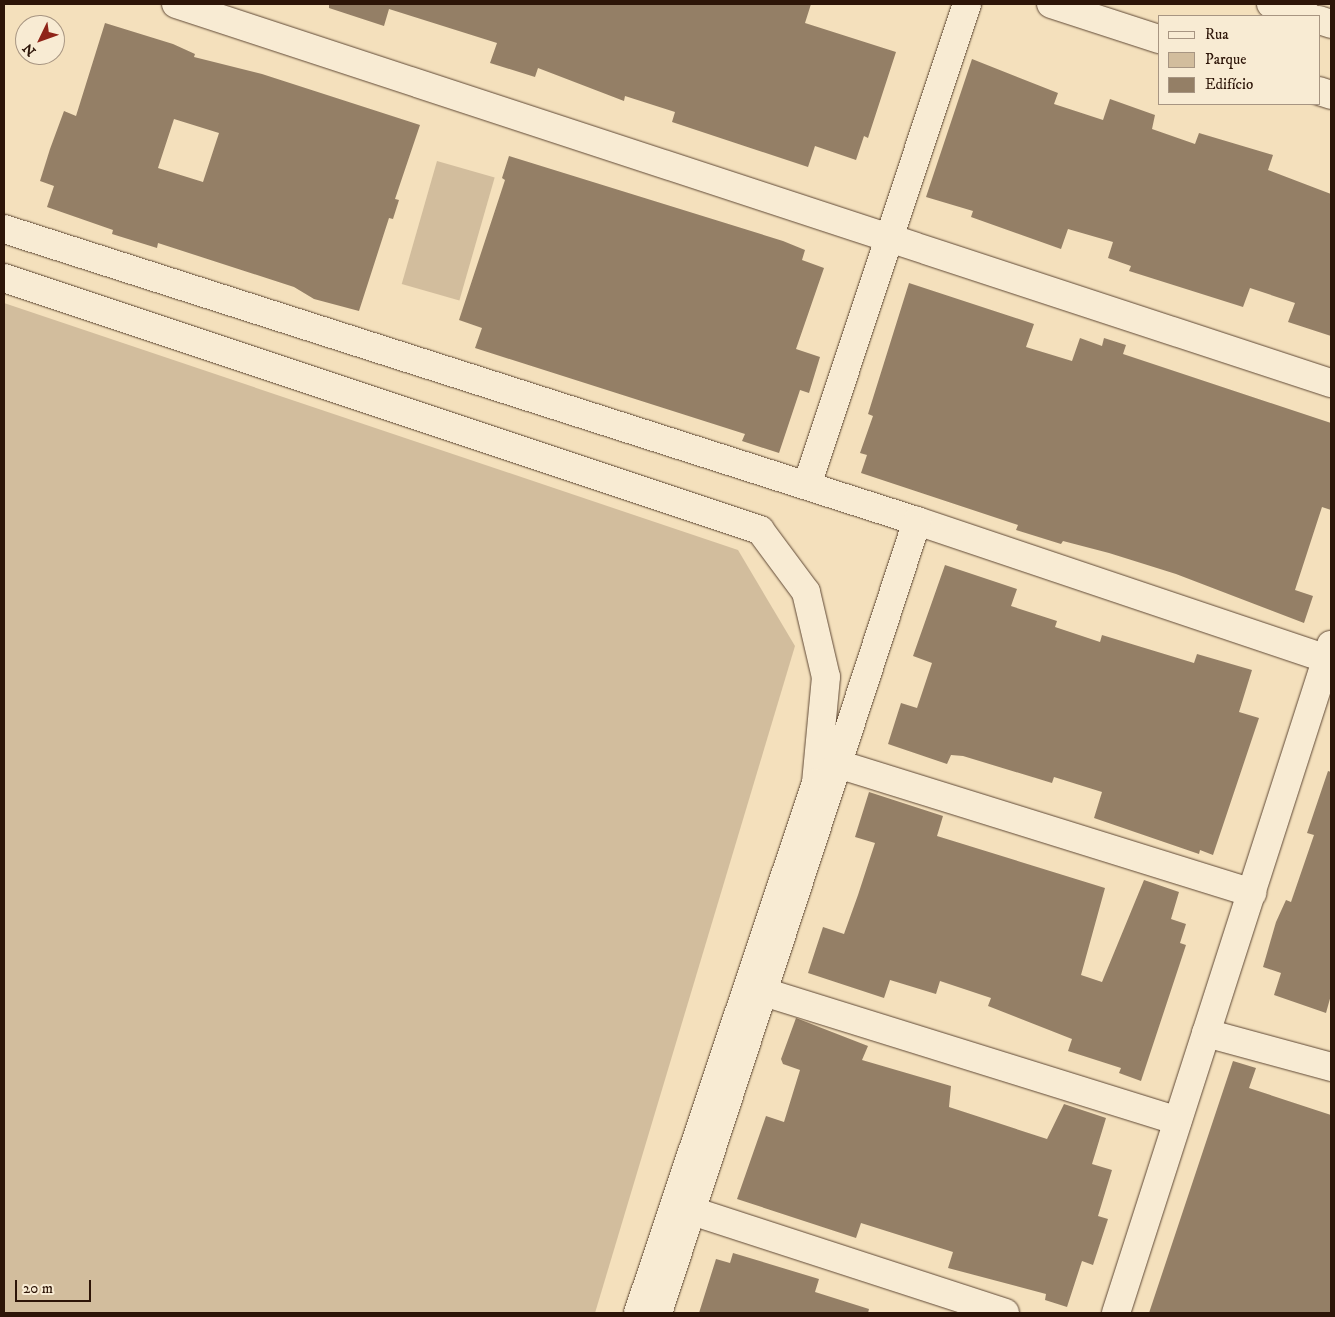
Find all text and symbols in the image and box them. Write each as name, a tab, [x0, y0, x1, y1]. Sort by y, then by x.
north arrow	[15, 15, 65, 65]
legend	[1158, 15, 1320, 105]
text: Rua	[1205, 25, 1229, 44]
text: N	[19, 39, 40, 60]
text: Parque	[1205, 50, 1246, 69]
text: Edifício	[1205, 75, 1253, 94]
scale bar	[18, 1270, 94, 1302]
text: 20 m	[23, 1279, 53, 1298]

